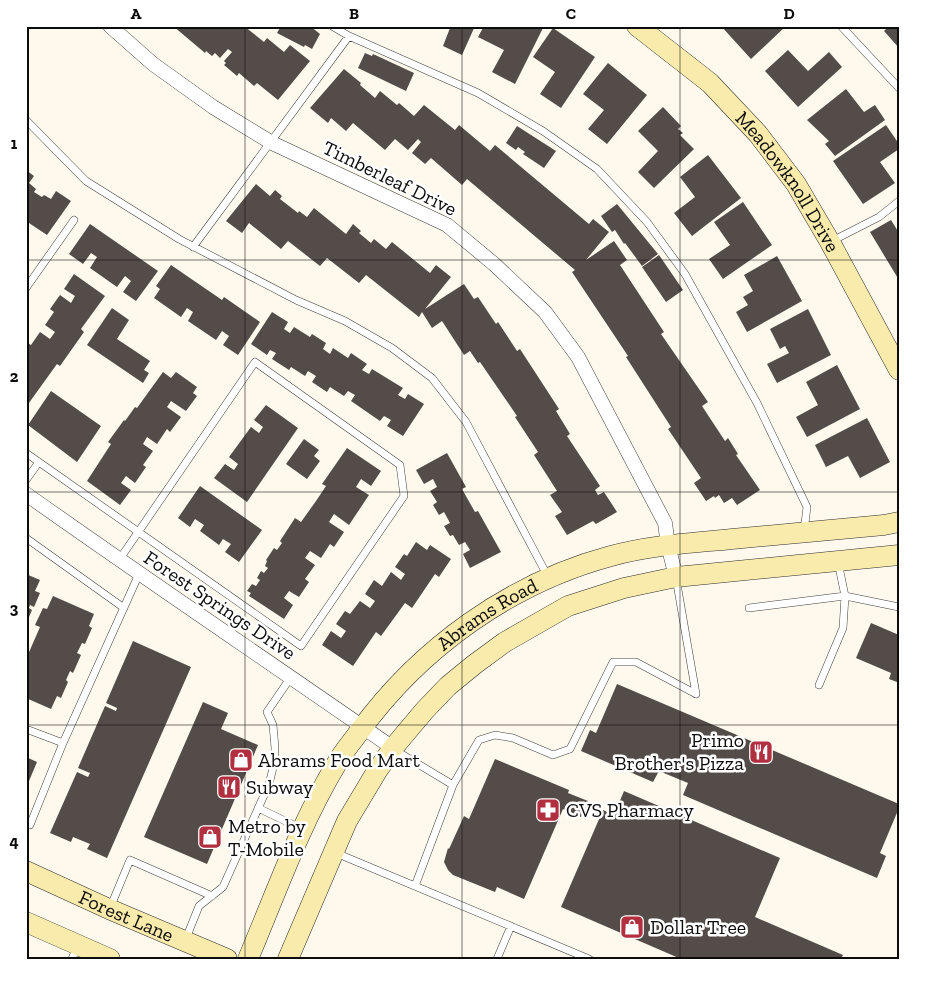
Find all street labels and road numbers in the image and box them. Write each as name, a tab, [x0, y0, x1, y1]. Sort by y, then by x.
street label: Meadowknoll Drive	[731, 106, 845, 256]
street label: Timberleaf Drive	[319, 135, 461, 221]
street label: Forest Springs Drive	[140, 545, 300, 665]
street label: Abrams Road	[432, 573, 541, 655]
street label: Forest Lane	[75, 885, 177, 947]

